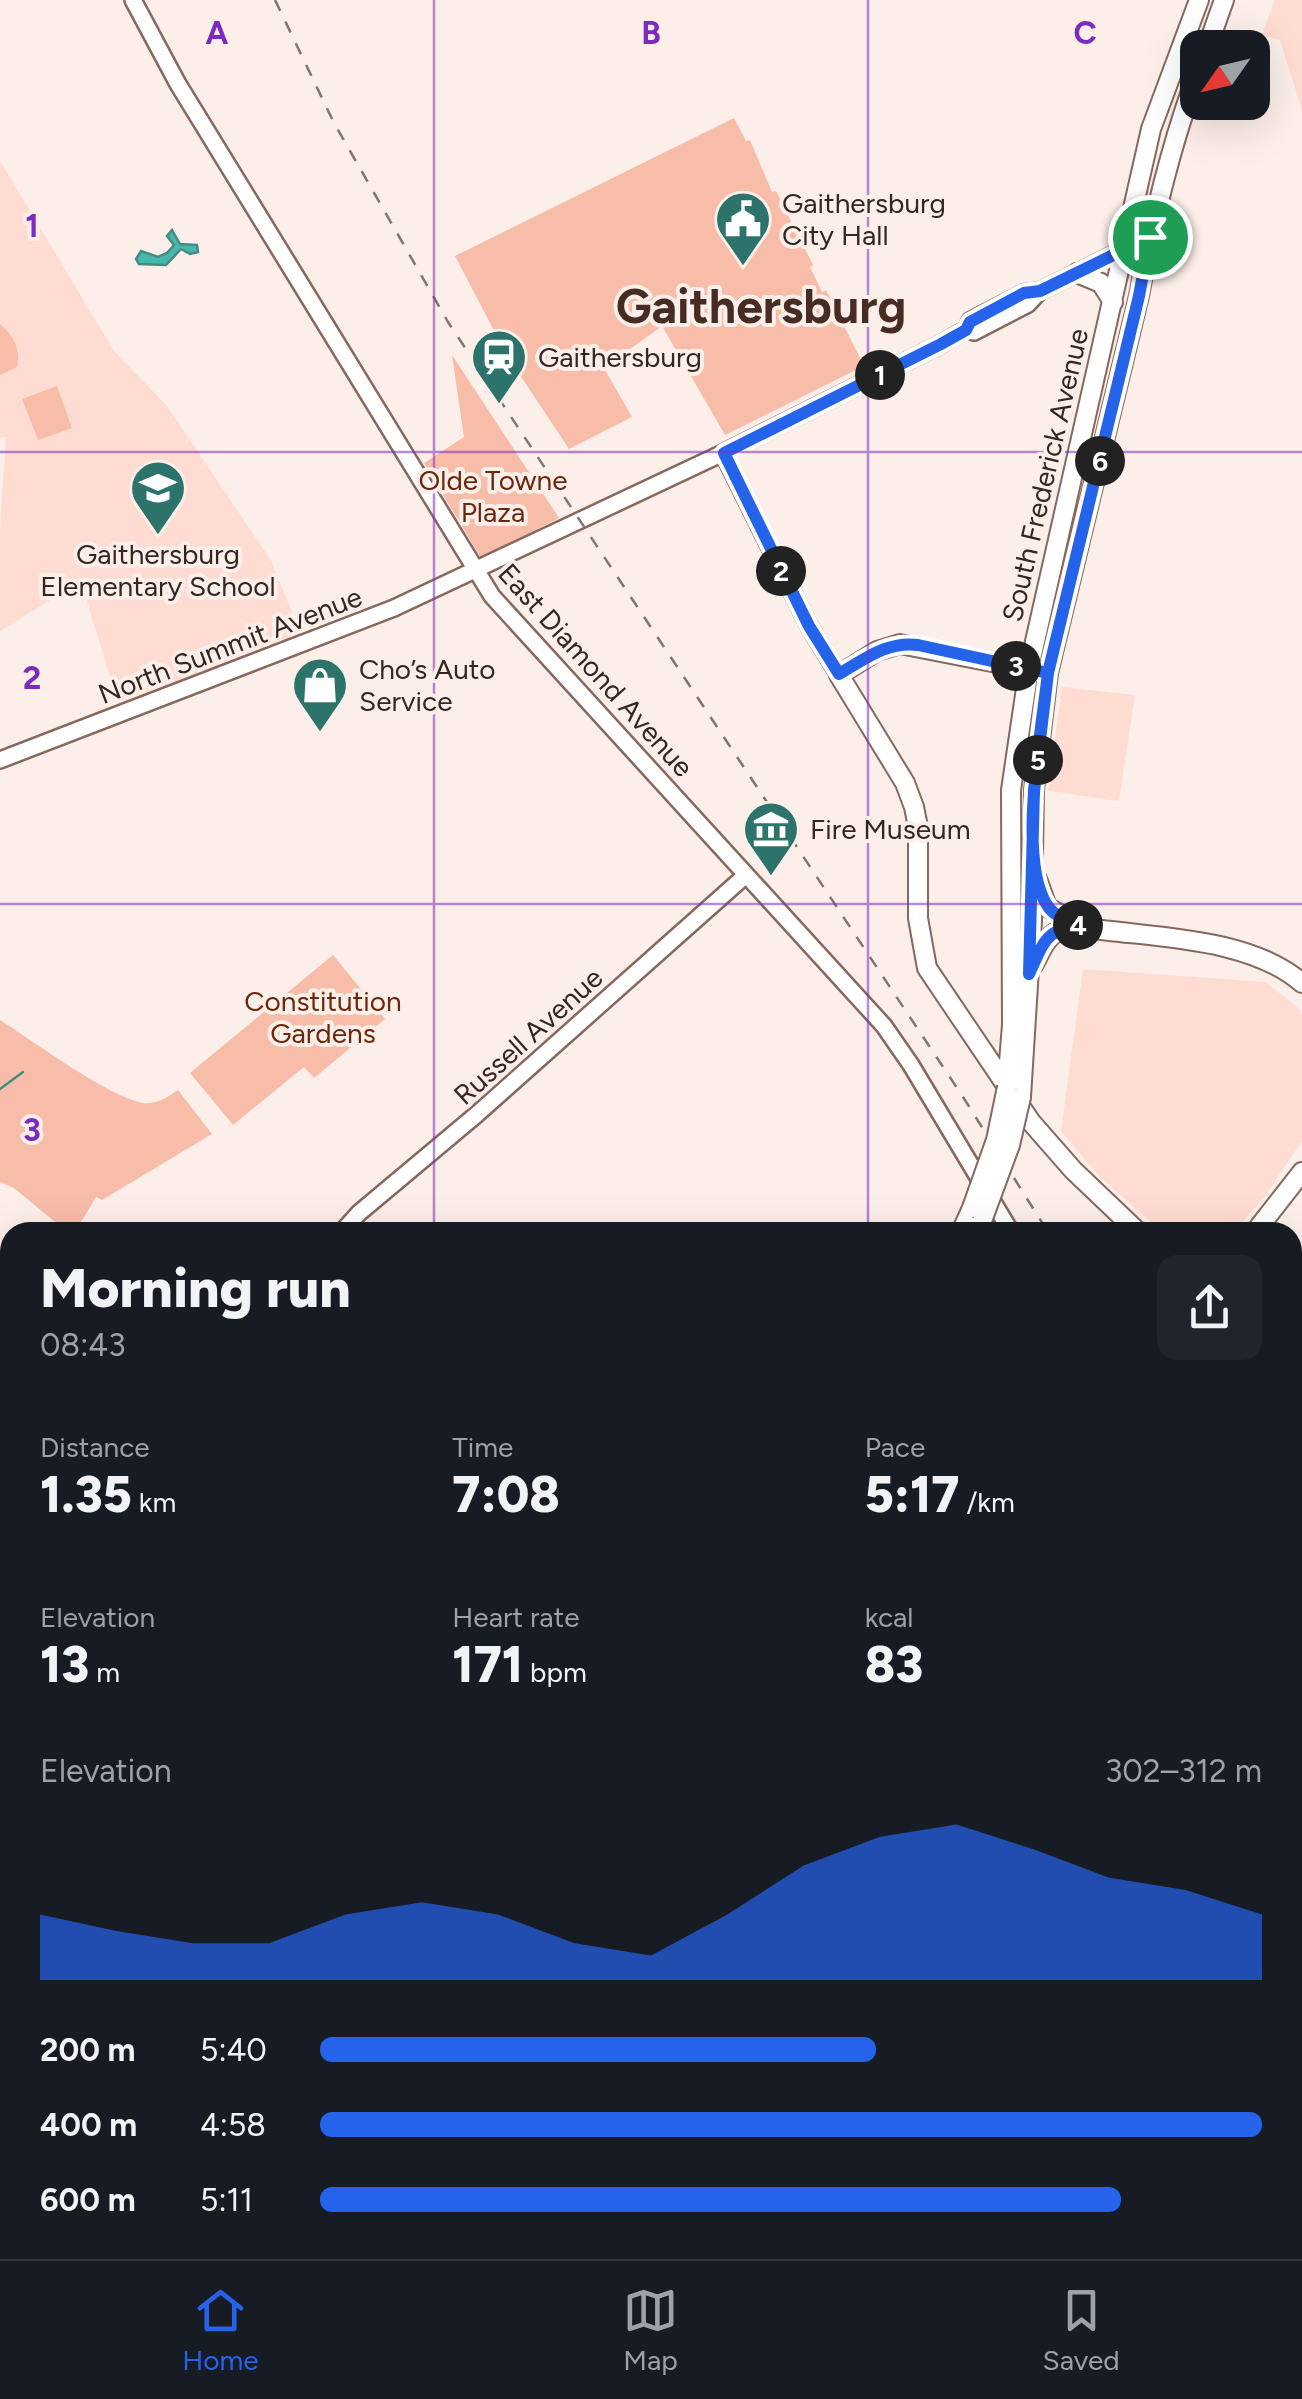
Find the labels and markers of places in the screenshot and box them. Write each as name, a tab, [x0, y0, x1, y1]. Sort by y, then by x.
place label: Gaithersburg City Hall	[782, 186, 946, 252]
public building icon: Gaithersburg City Hall	[713, 189, 773, 268]
pin	[1108, 195, 1193, 280]
station icon: Gaithersburg	[469, 327, 529, 406]
place label: Gaithersburg	[538, 340, 702, 374]
pin: 1	[855, 350, 905, 400]
pin: 6	[1075, 436, 1125, 486]
school or university icon: Gaithersburg Elementary School	[128, 458, 188, 537]
place label: Gaithersburg Elementary School	[40, 537, 276, 603]
pin: 2	[756, 546, 806, 596]
pin: 3	[991, 641, 1041, 691]
place label: Cho’s Auto Service	[359, 652, 496, 718]
shop icon: Cho’s Auto Service	[290, 655, 350, 734]
pin: 5	[1013, 735, 1063, 785]
museum icon: Fire Museum	[741, 799, 801, 878]
place label: Fire Museum	[810, 812, 970, 846]
pin: 4	[1053, 900, 1103, 950]

